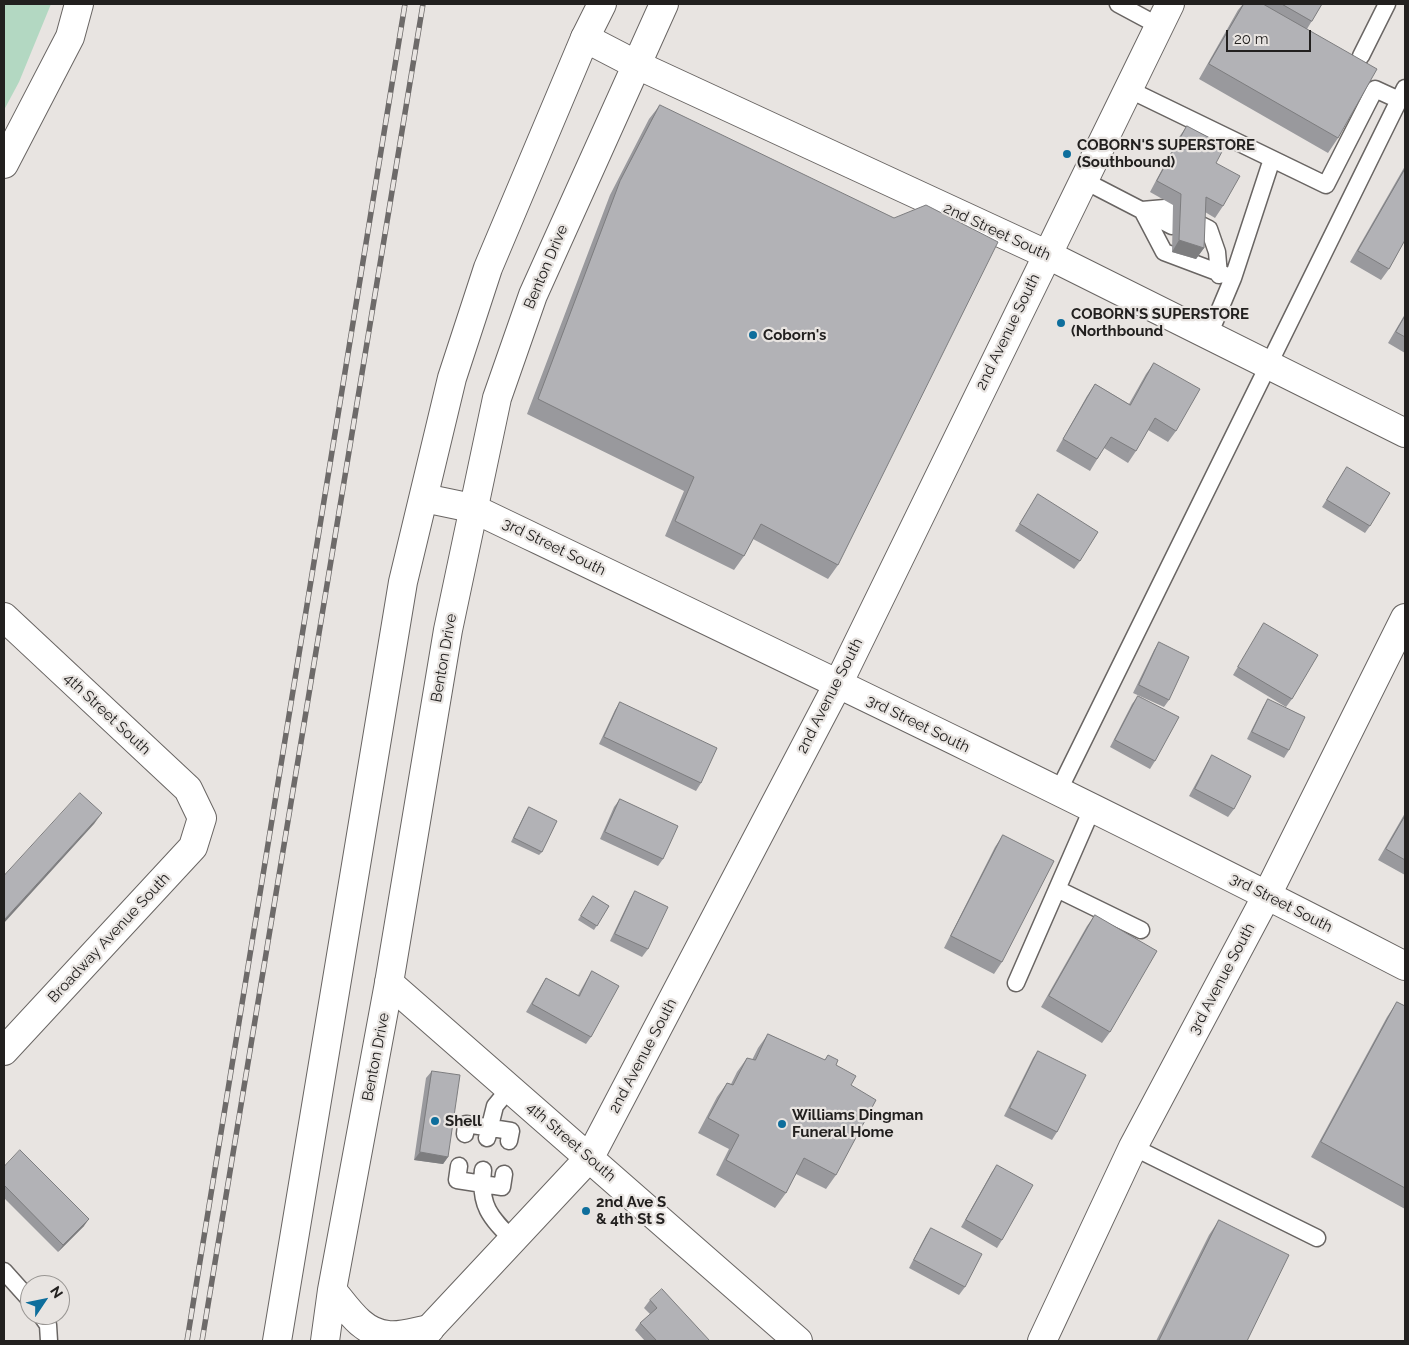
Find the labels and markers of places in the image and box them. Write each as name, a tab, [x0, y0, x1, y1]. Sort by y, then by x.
place label: COBORN'S SUPERSTORE (Southbound)	[1077, 136, 1255, 171]
marker: COBORN'S SUPERSTORE (Southbound)	[1061, 148, 1073, 160]
place label: COBORN'S SUPERSTORE (Northbound	[1071, 305, 1249, 340]
marker: COBORN'S SUPERSTORE (Northbound	[1055, 317, 1067, 329]
place label: Coborn's	[763, 326, 826, 344]
marker: Coborn's	[747, 329, 759, 341]
place label: Williams Dingman Funeral Home	[792, 1106, 923, 1141]
place label: Shell	[445, 1112, 482, 1130]
marker: Shell	[429, 1115, 441, 1127]
marker: Williams Dingman Funeral Home	[776, 1118, 788, 1130]
place label: 2nd Ave S & 4th St S	[596, 1193, 666, 1228]
marker: 2nd Ave S & 4th St S	[580, 1205, 592, 1217]

